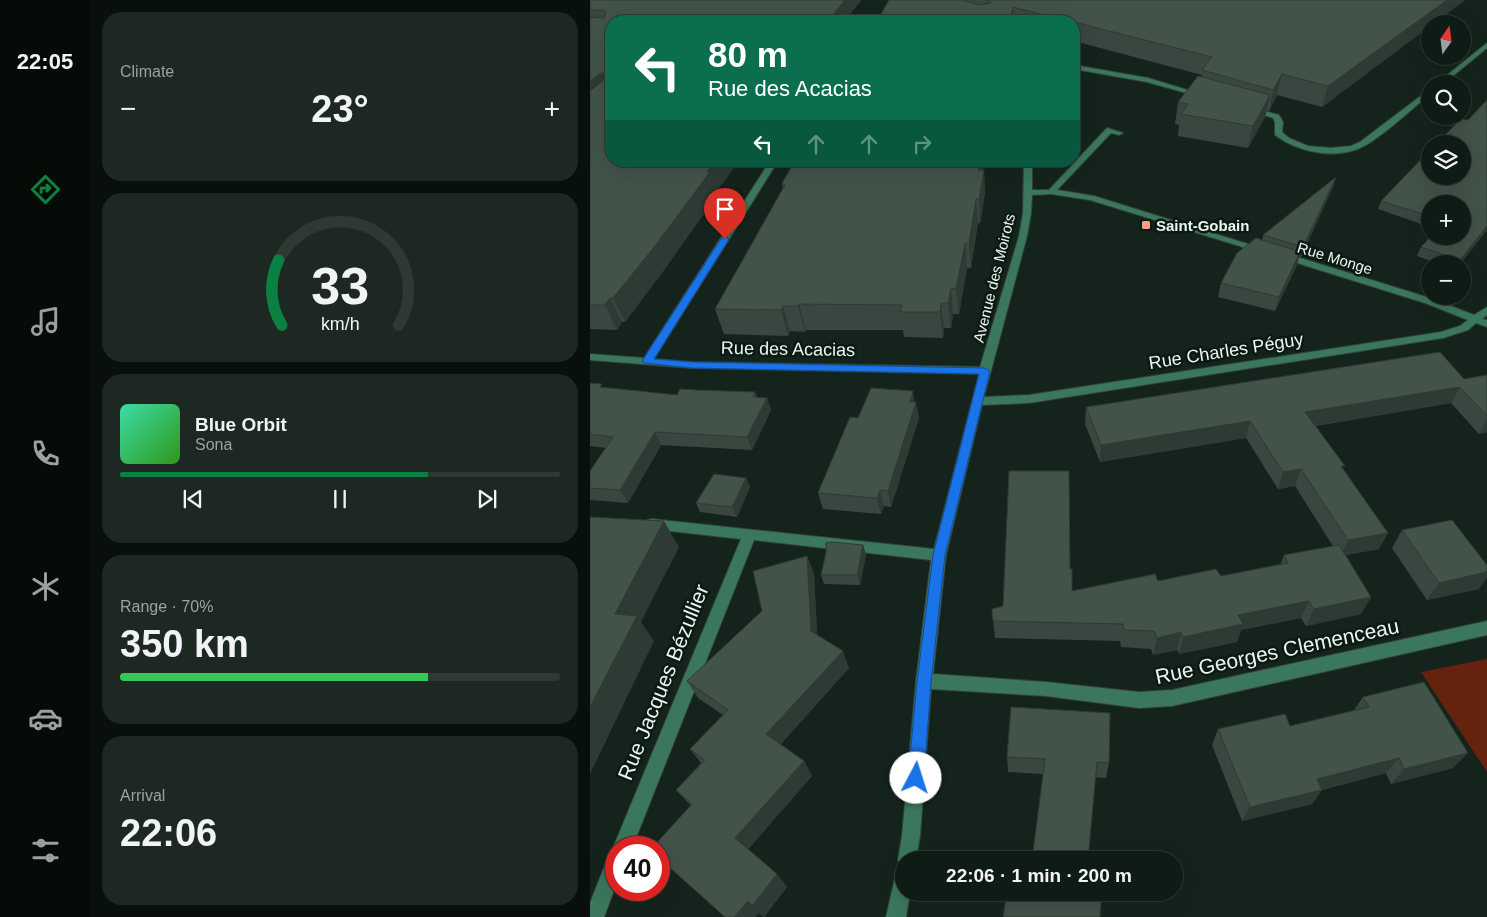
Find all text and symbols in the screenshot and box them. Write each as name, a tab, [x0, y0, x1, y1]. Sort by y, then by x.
north arrow	[1421, 15, 1471, 65]
map controls	[1421, 15, 1471, 305]
icon: left	[625, 35, 690, 100]
text: 80 m	[708, 35, 788, 74]
text: 22:05	[17, 49, 73, 74]
text: Climate	[120, 63, 174, 80]
button: search	[1421, 75, 1471, 125]
text: Rue des Acacias	[708, 76, 872, 101]
text: 23°	[311, 88, 369, 130]
text: −	[120, 93, 136, 124]
text: +	[544, 93, 560, 124]
icon: left	[749, 130, 777, 158]
icon: ahead	[802, 130, 830, 158]
icon: ahead	[855, 130, 883, 158]
icon: right	[908, 130, 936, 158]
button: layers	[1421, 135, 1471, 185]
icon: directions	[28, 172, 63, 207]
pin	[704, 188, 746, 239]
icon: arrive	[711, 195, 739, 223]
button: +	[1421, 195, 1471, 245]
street label: Avenue des Moirots	[970, 212, 1018, 344]
place label: Saint-Gobain	[1156, 217, 1249, 234]
marker: Saint-Gobain	[1140, 219, 1152, 231]
street label: Rue Monge	[1295, 239, 1375, 277]
button: −	[1421, 255, 1471, 305]
text: 33	[311, 257, 369, 315]
icon: music	[28, 304, 63, 339]
text: km/h	[321, 314, 359, 334]
street label: Rue Charles Péguy	[1147, 329, 1305, 373]
street label: Rue des Acacias	[721, 338, 855, 360]
text: Blue Orbit	[195, 414, 287, 435]
icon: phone	[28, 436, 63, 471]
text: Sona	[195, 436, 232, 453]
icon: previous	[179, 485, 207, 513]
icon: pause	[326, 485, 354, 513]
icon: next	[473, 485, 501, 513]
icon: climate	[28, 569, 63, 604]
street label: Rue Jacques Bézullier	[613, 581, 713, 783]
text: Range · 70%	[120, 598, 213, 615]
street label: Rue Georges Clemenceau	[1153, 614, 1401, 688]
text: 350 km	[120, 623, 249, 665]
icon: car	[28, 701, 63, 736]
position arrow	[889, 751, 941, 803]
text: Arrival	[120, 787, 165, 804]
text: 22:06	[120, 812, 217, 854]
icon: filters	[28, 833, 63, 868]
speed limit sign: 40	[605, 836, 670, 901]
text: 22:06 · 1 min · 200 m	[946, 865, 1132, 886]

